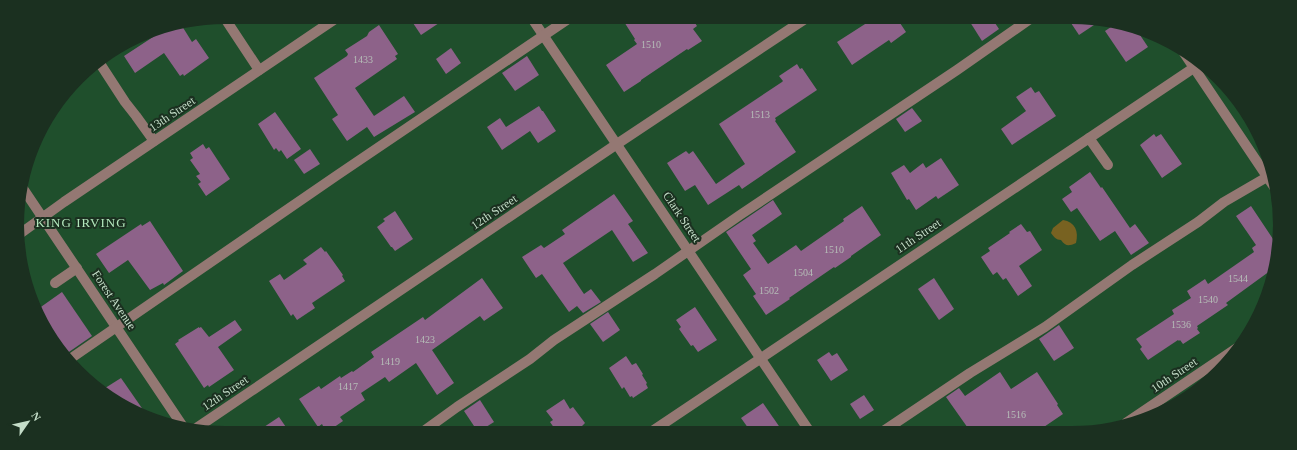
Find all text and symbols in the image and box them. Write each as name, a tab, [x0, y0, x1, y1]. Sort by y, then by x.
house number: 1510	[641, 39, 661, 50]
house number: 1433	[353, 54, 373, 65]
street label: 13th Street	[146, 93, 198, 134]
house number: 1513	[750, 109, 770, 120]
street label: Clark Street	[660, 189, 704, 245]
street label: 12th Street	[468, 191, 520, 232]
district label: KING IRVING	[35, 215, 127, 230]
street label: 11th Street	[893, 215, 944, 256]
house number: 1510	[824, 244, 844, 255]
house number: 1504	[793, 267, 813, 278]
street label: Forest Avenue	[89, 268, 139, 332]
house number: 1544	[1228, 273, 1248, 284]
house number: 1502	[759, 285, 779, 296]
house number: 1540	[1198, 294, 1218, 305]
house number: 1536	[1171, 319, 1191, 330]
house number: 1423	[415, 334, 435, 345]
street label: 10th Street	[1148, 354, 1200, 395]
house number: 1419	[380, 356, 400, 367]
street label: 12th Street	[199, 372, 251, 413]
house number: 1417	[338, 381, 358, 392]
north arrow	[8, 402, 48, 442]
house number: 1516	[1006, 409, 1026, 420]
text: N	[29, 410, 44, 423]

